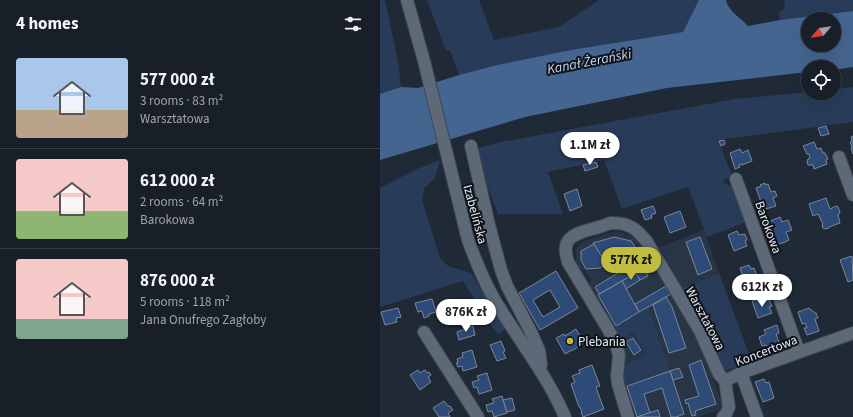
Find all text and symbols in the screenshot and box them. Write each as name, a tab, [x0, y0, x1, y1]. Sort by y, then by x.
text: 4 homes	[16, 12, 78, 36]
north arrow	[801, 12, 841, 52]
map controls	[801, 12, 841, 100]
icon: filters	[342, 13, 364, 35]
water label: Kanał Żerański	[545, 44, 634, 80]
button: locate	[801, 60, 841, 100]
text: 577 000 zł	[140, 68, 215, 92]
icon: home	[48, 74, 96, 122]
text: 3 rooms · 83 m²	[140, 92, 223, 110]
text: Warsztatowa	[140, 110, 209, 128]
pin: 1.1M zł	[553, 132, 627, 166]
text: 1.1M zł	[570, 136, 610, 154]
text: 612 000 zł	[140, 169, 215, 193]
icon: home	[48, 175, 96, 223]
street label: Izabelińska	[458, 183, 492, 246]
text: 2 rooms · 64 m²	[140, 193, 223, 211]
street label: Barokowa	[750, 199, 786, 256]
text: Barokowa	[140, 211, 195, 229]
pin: 577K zł	[594, 247, 668, 281]
text: 577K zł	[610, 251, 652, 269]
text: 876 000 zł	[140, 269, 215, 293]
pin: 612K zł	[725, 274, 799, 308]
icon: home	[48, 275, 96, 323]
text: 612K zł	[741, 278, 783, 296]
street label: Warsztatowa	[681, 284, 729, 353]
text: 5 rooms · 118 m²	[140, 293, 230, 311]
pin: 876K zł	[429, 299, 503, 333]
text: 876K zł	[445, 303, 487, 321]
text: Jana Onufrego Zagłoby	[140, 311, 266, 329]
street label: Koncertowa	[733, 331, 800, 371]
place label: Plebania	[578, 333, 626, 351]
marker: Plebania	[565, 336, 575, 346]

